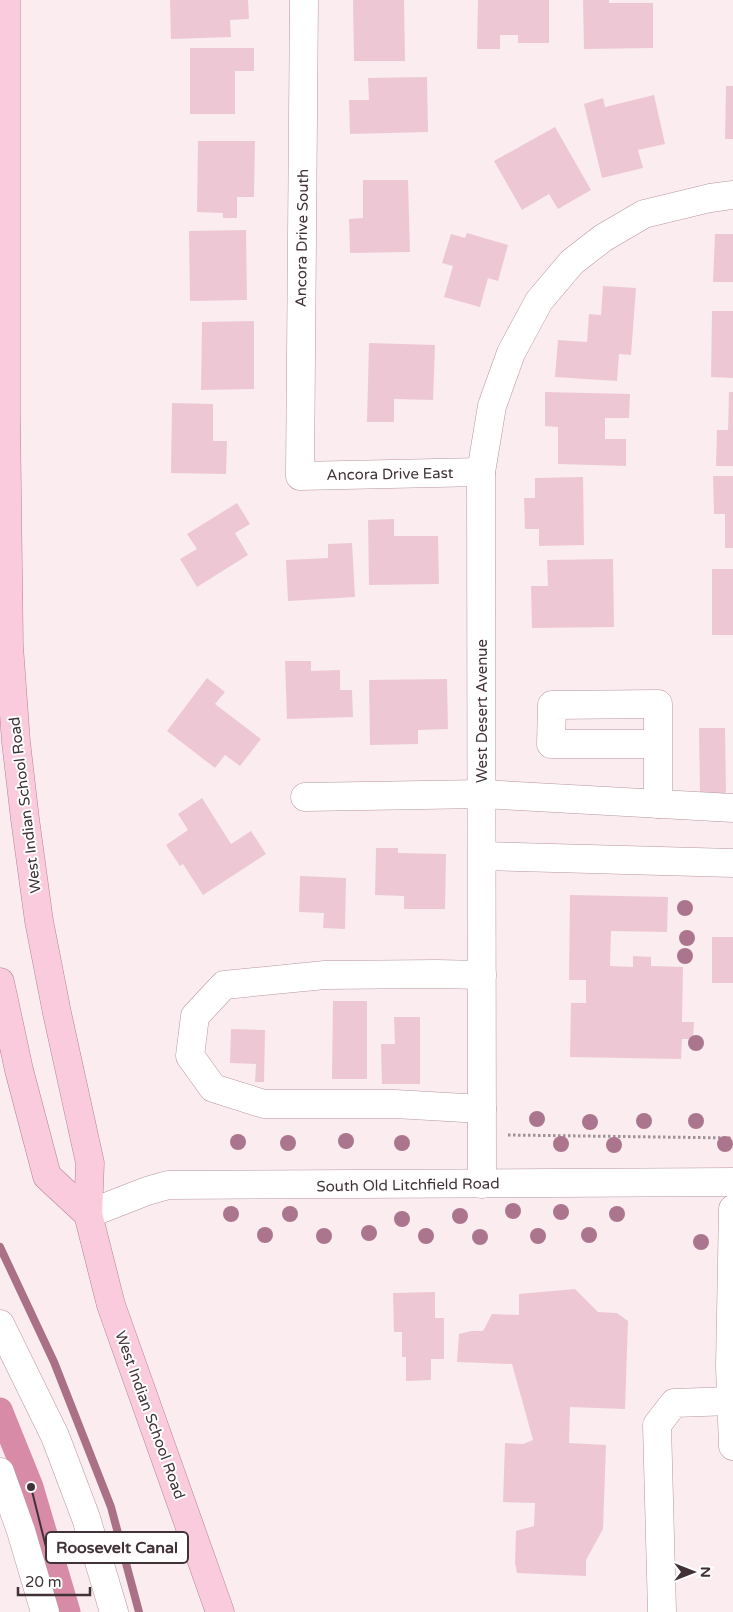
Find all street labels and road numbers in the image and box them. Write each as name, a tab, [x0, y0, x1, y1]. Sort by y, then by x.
street label: Ancora Drive South	[292, 169, 312, 307]
street label: Ancora Drive East	[326, 464, 454, 484]
street label: West Desert Avenue	[473, 639, 491, 783]
street label: West Indian School Road	[5, 716, 45, 894]
street label: South Old Litchfield Road	[316, 1174, 500, 1196]
street label: West Indian School Road	[111, 1328, 189, 1502]

